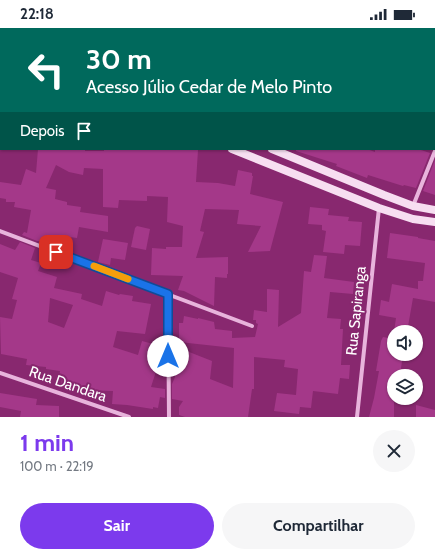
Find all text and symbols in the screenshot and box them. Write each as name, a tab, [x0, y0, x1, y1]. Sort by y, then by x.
text: 22:18	[20, 5, 54, 23]
text: 30 m	[86, 42, 152, 76]
icon: left	[20, 44, 72, 96]
text: Acesso Júlio Cedar de Melo Pinto	[86, 76, 332, 98]
icon: arrive	[73, 120, 95, 142]
text: Depois	[20, 122, 65, 140]
pin	[39, 235, 73, 269]
icon: arrive	[45, 241, 67, 263]
street label: Rua Sapiranga	[342, 265, 370, 357]
map controls	[387, 325, 423, 405]
button: sound	[387, 325, 423, 361]
position arrow	[147, 335, 189, 377]
street label: Rua Dandara	[27, 362, 110, 406]
button: layers	[387, 369, 423, 405]
text: 1 min	[20, 428, 74, 457]
button: close	[373, 430, 415, 472]
text: 100 m · 22:19	[20, 458, 94, 474]
button: Sair	[20, 503, 214, 549]
button: Compartilhar	[222, 503, 415, 549]

